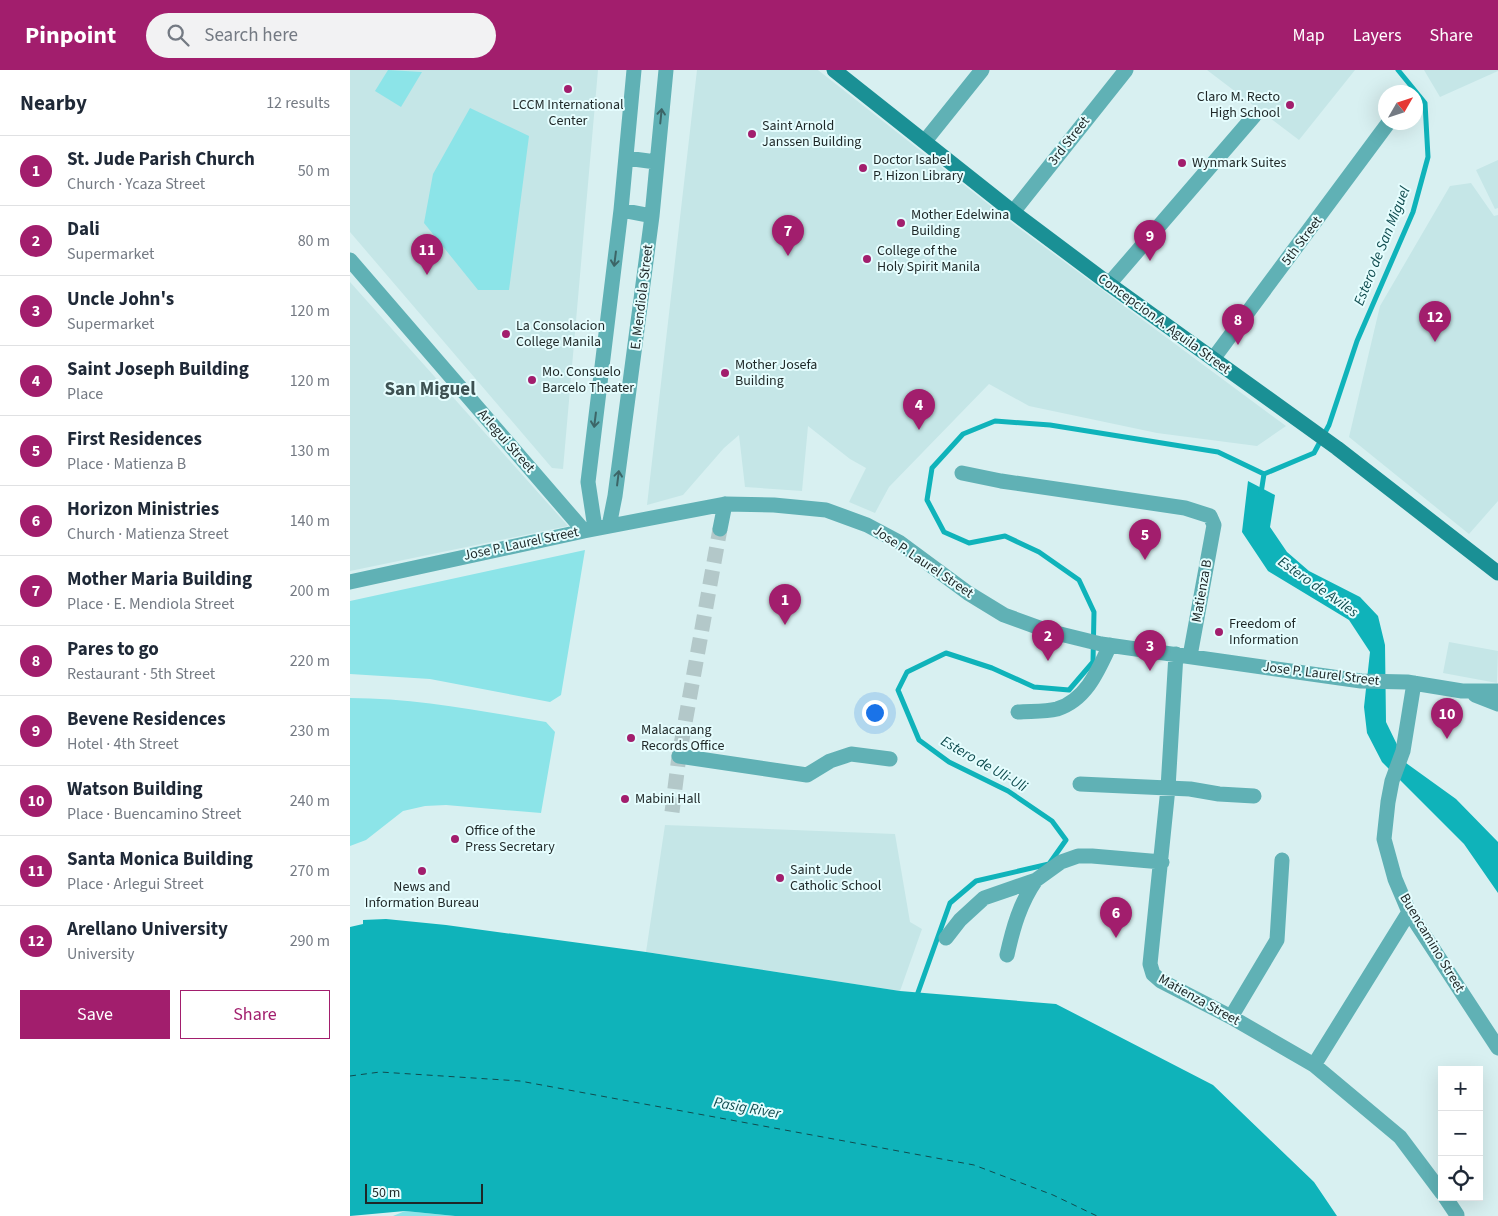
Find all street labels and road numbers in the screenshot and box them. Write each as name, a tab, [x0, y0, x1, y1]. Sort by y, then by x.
street label: 3rd Street	[1043, 112, 1095, 170]
street label: 5th Street	[1277, 212, 1327, 270]
street label: E. Mendiola Street	[626, 243, 658, 351]
street label: Concepcion A. Aguila Street	[1093, 269, 1235, 379]
street label: Arlegui Street	[473, 405, 540, 478]
street label: Jose P. Laurel Street	[869, 521, 977, 603]
street label: Jose P. Laurel Street	[462, 522, 581, 566]
street label: Matienza B	[1187, 558, 1217, 624]
street label: Jose P. Laurel Street	[1262, 657, 1381, 691]
street label: Buencamino Street	[1395, 890, 1470, 996]
street label: Matienza Street	[1155, 969, 1244, 1031]

